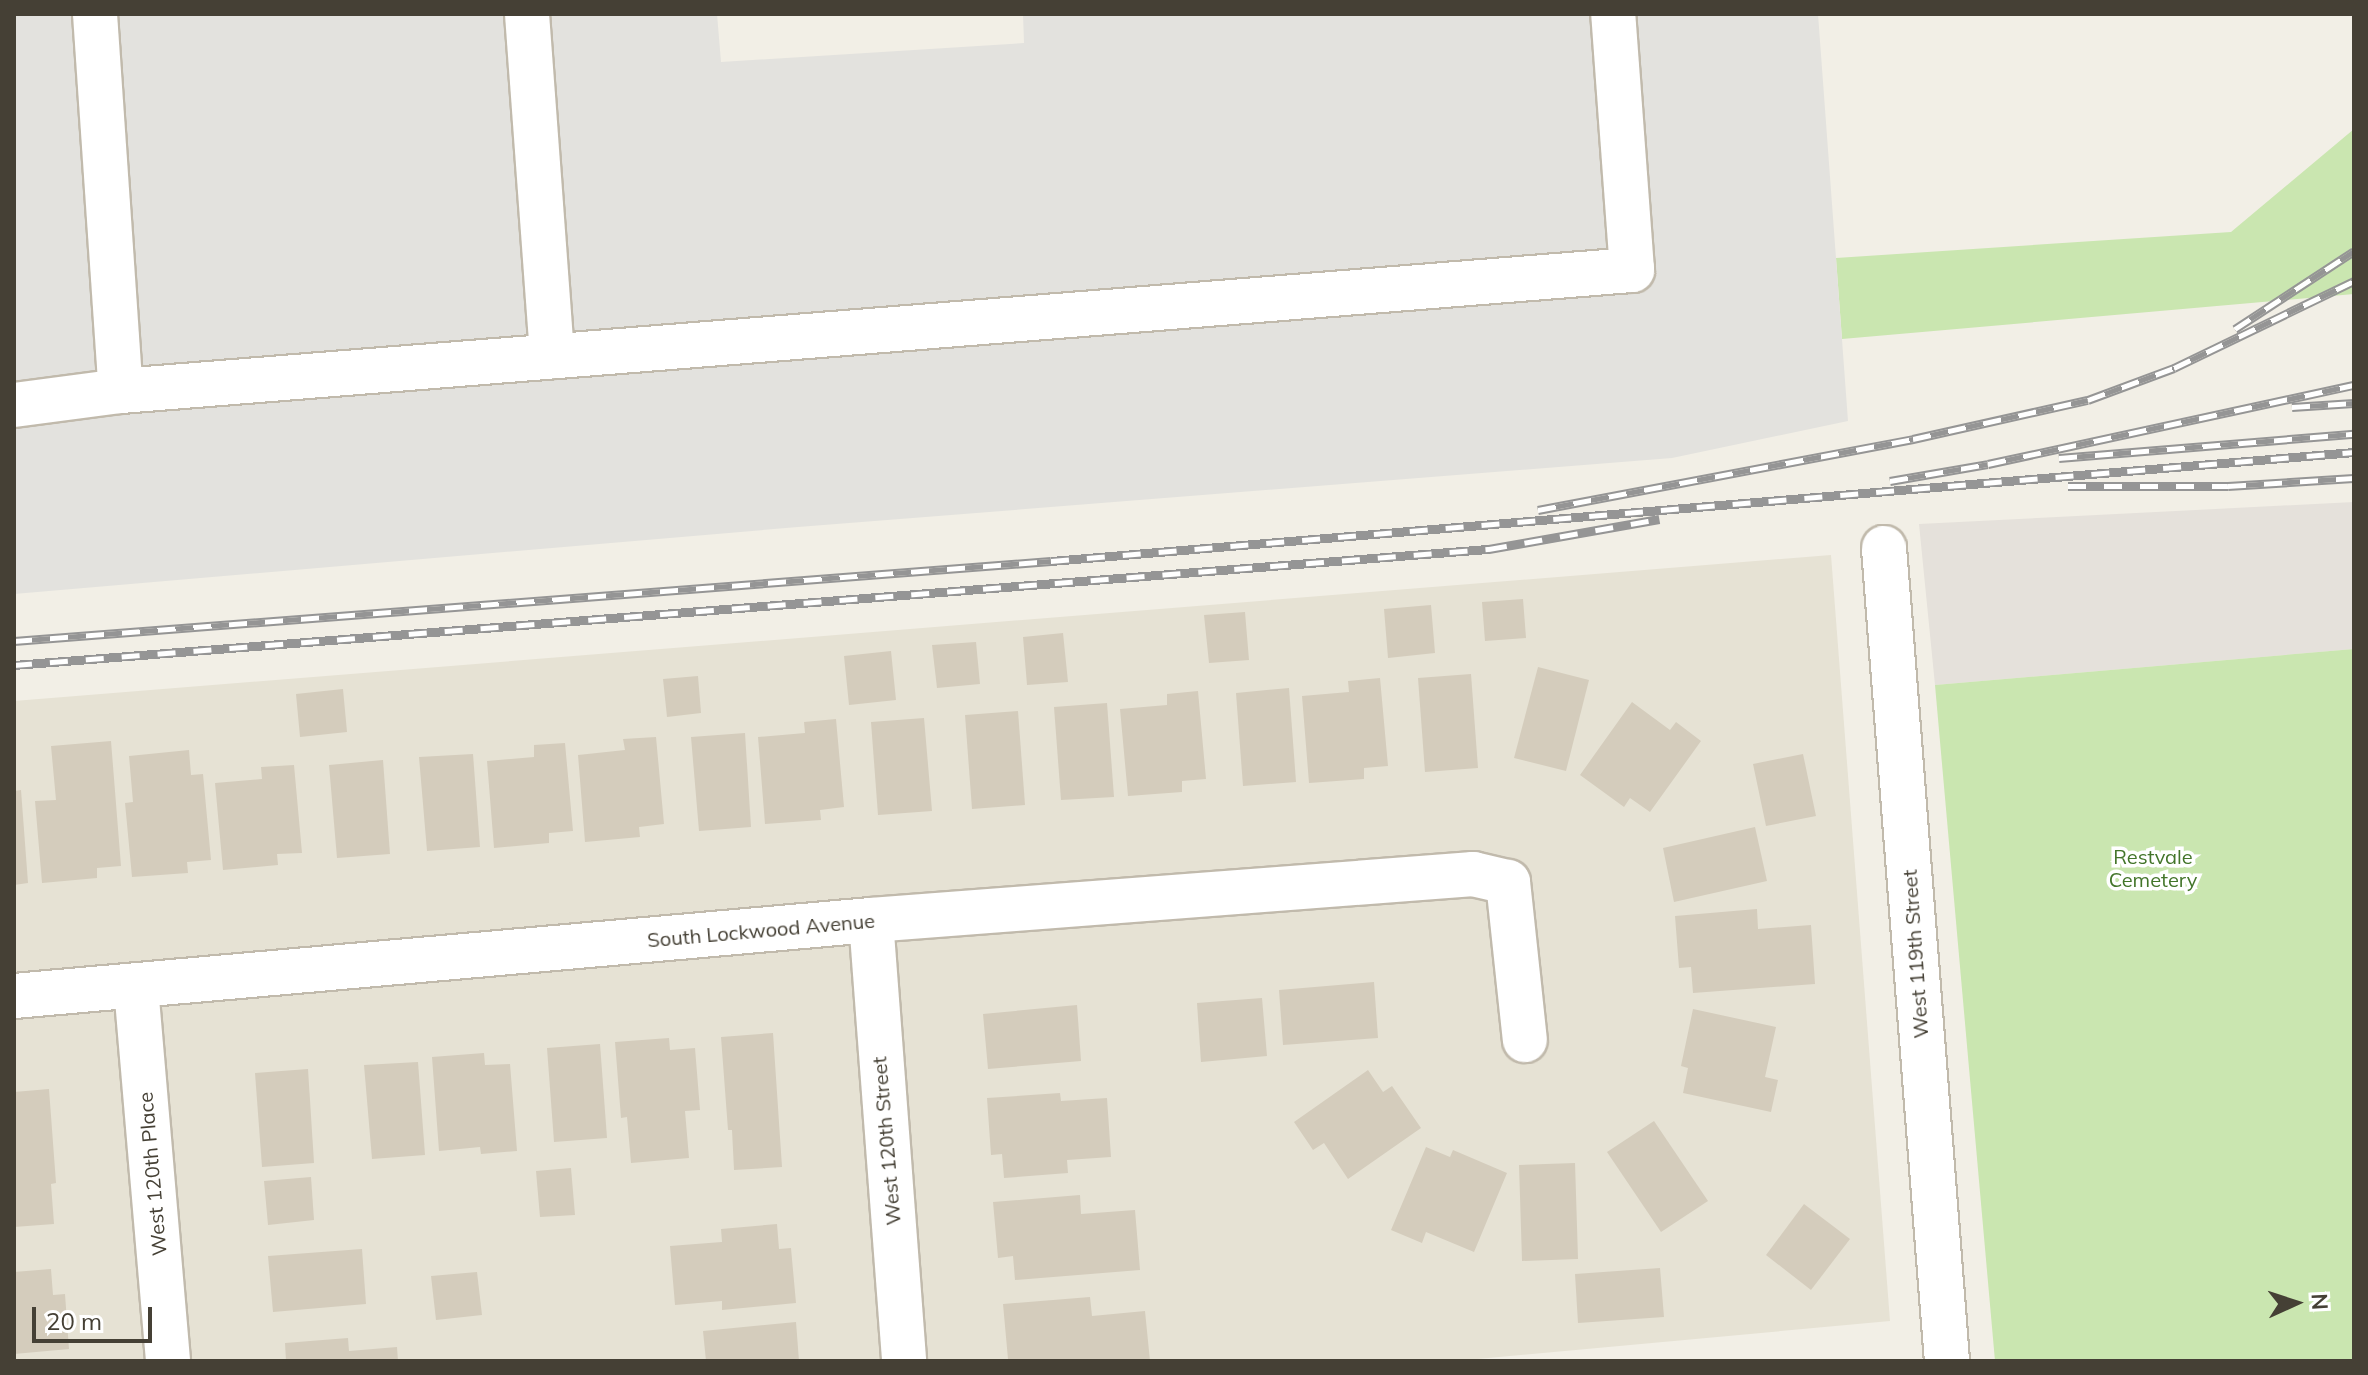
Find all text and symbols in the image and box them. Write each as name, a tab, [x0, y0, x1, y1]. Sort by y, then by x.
park label: Restvale Cemetery	[2109, 845, 2197, 892]
street label: West 119th Street	[1897, 869, 1933, 1039]
street label: South Lockwood Avenue	[646, 908, 876, 952]
street label: West 120th Street	[867, 1056, 905, 1226]
street label: West 120th Place	[133, 1091, 171, 1257]
north arrow	[2256, 1263, 2336, 1343]
scale bar	[36, 1291, 156, 1341]
text: N	[2306, 1293, 2334, 1311]
text: 20 m	[46, 1306, 102, 1336]

